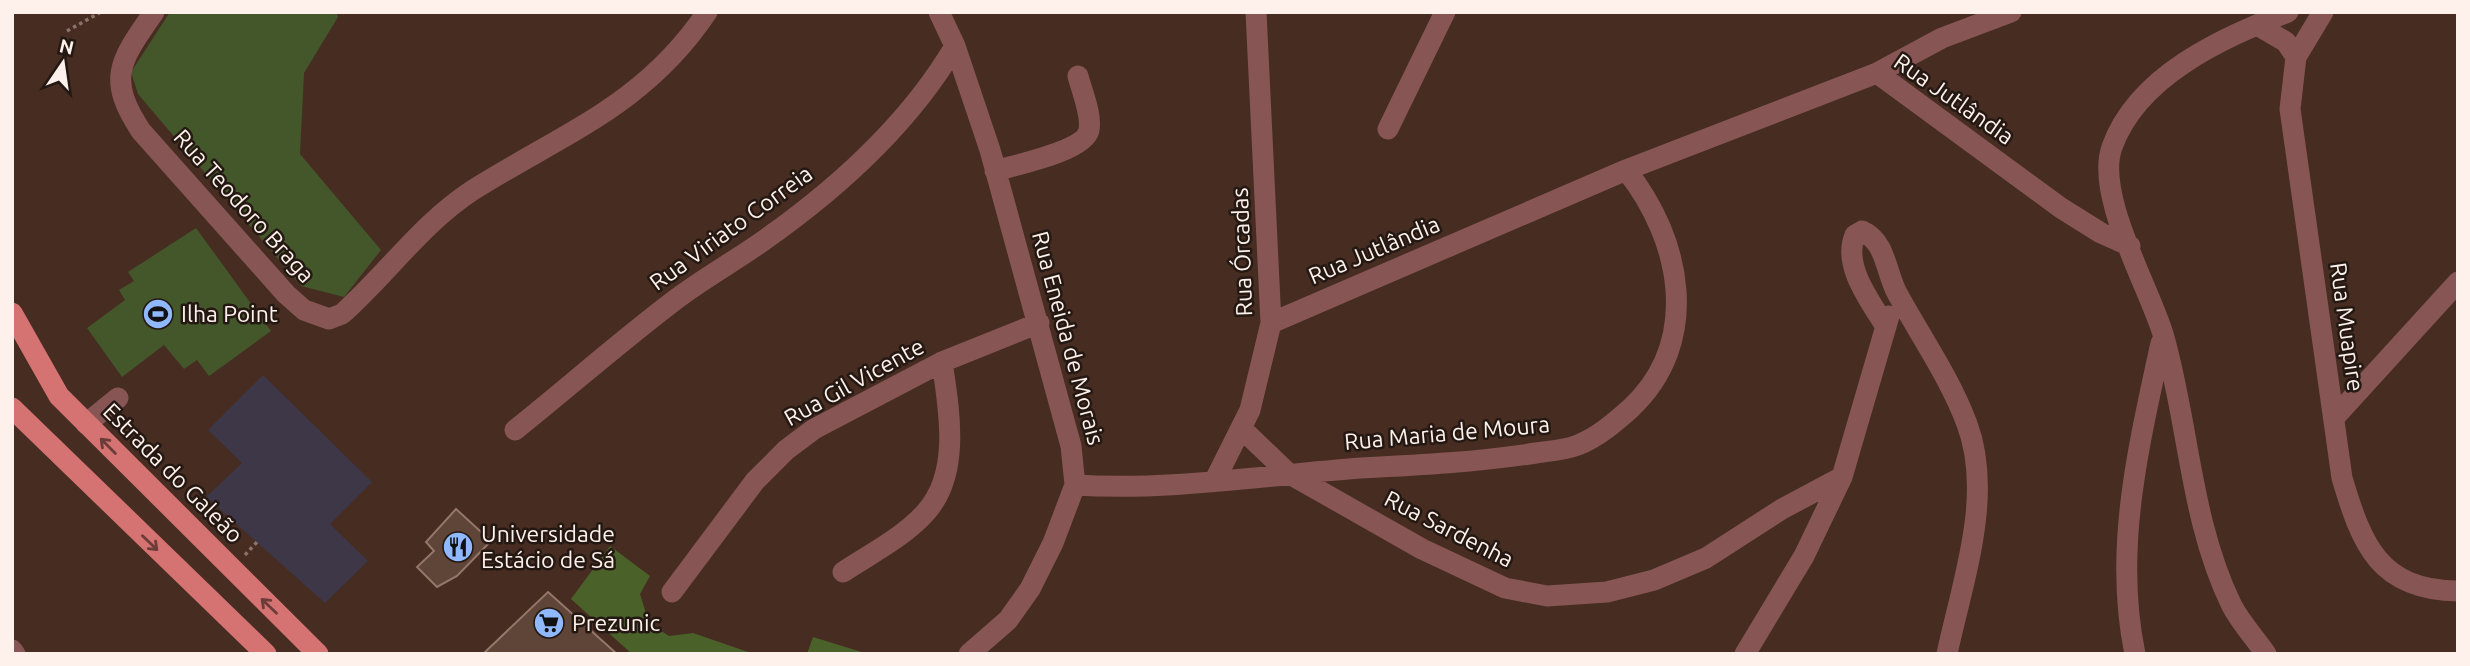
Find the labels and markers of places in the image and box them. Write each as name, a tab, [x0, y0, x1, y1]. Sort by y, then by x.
sports icon: Ilha Point	[141, 297, 175, 331]
place label: Ilha Point	[181, 301, 278, 326]
place label: Universidade Estácio de Sá	[481, 521, 615, 572]
restaurant icon: Universidade Estácio de Sá	[441, 530, 475, 564]
supermarket icon: Prezunic	[532, 606, 566, 640]
place label: Prezunic	[572, 610, 661, 635]

